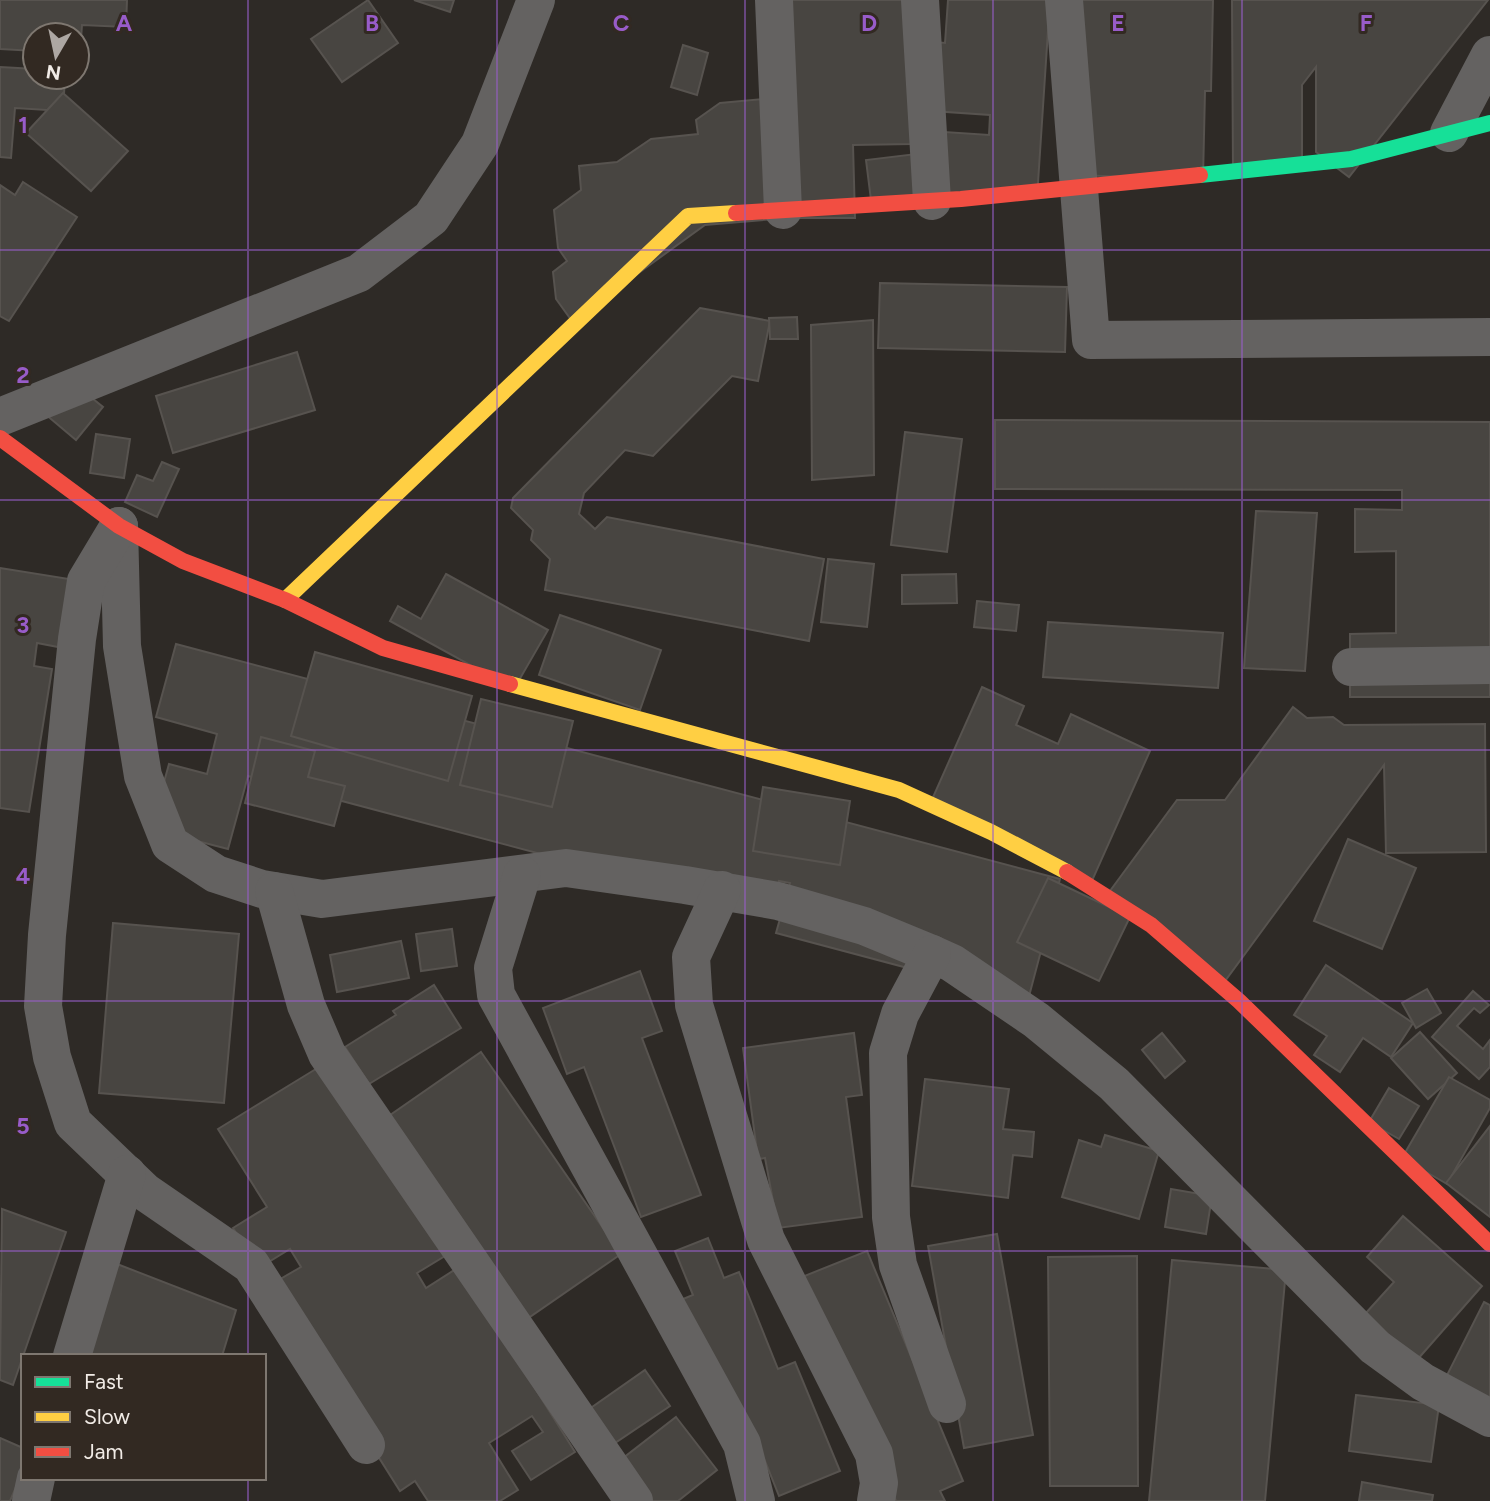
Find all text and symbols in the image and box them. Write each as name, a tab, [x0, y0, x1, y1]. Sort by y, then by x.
text: A	[116, 9, 133, 37]
text: B	[365, 9, 379, 37]
text: C	[613, 9, 630, 37]
text: D	[861, 9, 877, 37]
text: E	[1111, 9, 1125, 37]
text: F	[1360, 9, 1373, 37]
north arrow	[21, 21, 91, 91]
text: N	[44, 60, 62, 85]
text: 1	[18, 111, 28, 139]
text: 2	[16, 361, 30, 389]
text: 3	[17, 611, 29, 639]
text: 4	[16, 862, 30, 890]
text: 5	[16, 1112, 30, 1140]
legend	[21, 1354, 266, 1480]
text: Fast	[84, 1369, 124, 1394]
text: Slow	[84, 1404, 130, 1429]
text: Jam	[84, 1439, 123, 1464]

